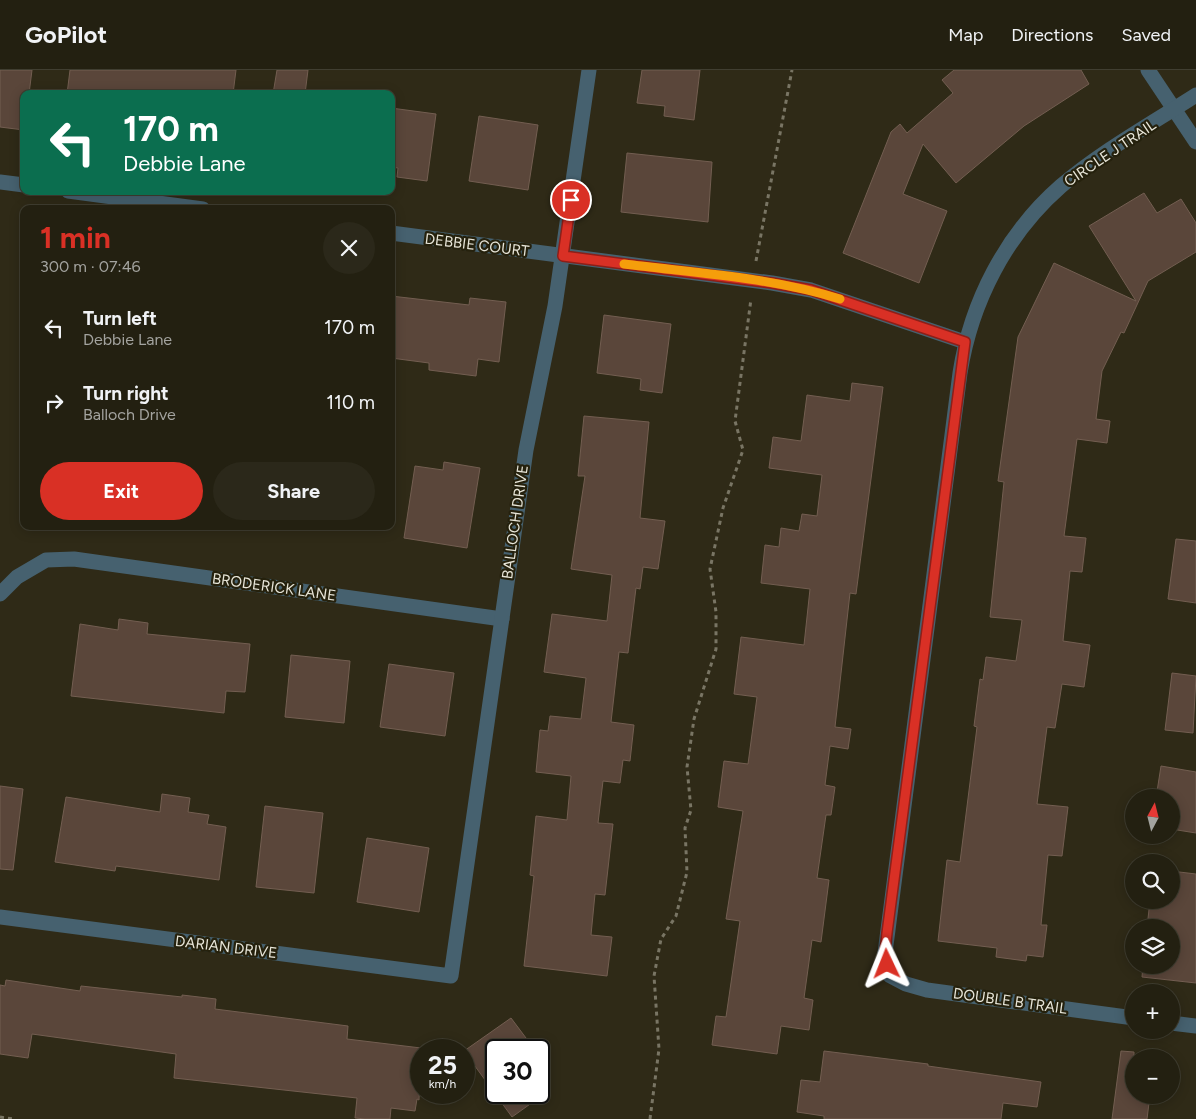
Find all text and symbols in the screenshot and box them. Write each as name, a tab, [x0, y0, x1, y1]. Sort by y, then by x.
text: GoPilot	[25, 20, 107, 49]
text: Map	[948, 24, 983, 46]
text: Directions	[1011, 24, 1093, 46]
text: Saved	[1121, 24, 1171, 46]
text: 170 m	[123, 108, 219, 150]
icon: left	[40, 110, 105, 175]
street label: CIRCLE J TRAIL	[1061, 116, 1159, 190]
text: Debbie Lane	[123, 150, 245, 177]
pin	[550, 179, 592, 221]
icon: arrive	[557, 186, 585, 214]
text: 1 min	[40, 219, 111, 256]
button: close	[323, 222, 375, 274]
street label: DEBBIE COURT	[424, 230, 531, 260]
text: 300 m · 07:46	[40, 257, 141, 276]
text: Turn left	[83, 307, 157, 330]
icon: left	[40, 314, 68, 342]
text: 170 m	[324, 316, 375, 339]
text: Debbie Lane	[83, 330, 172, 349]
text: Turn right	[83, 382, 169, 405]
icon: right	[40, 389, 68, 417]
text: 110 m	[326, 391, 375, 414]
text: Balloch Drive	[83, 405, 176, 424]
button: Exit	[40, 462, 203, 520]
button: Share	[213, 462, 375, 520]
street label: BALLOCH DRIVE	[498, 464, 532, 580]
street label: BRODERICK LANE	[211, 569, 337, 605]
north arrow	[1125, 789, 1180, 844]
map controls	[1125, 789, 1180, 1104]
button: search	[1125, 854, 1180, 909]
button: layers	[1125, 919, 1180, 974]
street label: DARIAN DRIVE	[174, 932, 278, 962]
position arrow	[860, 937, 912, 989]
street label: DOUBLE B TRAIL	[952, 984, 1068, 1018]
button: +	[1125, 984, 1180, 1039]
speed limit sign: 30	[485, 1039, 550, 1104]
button: −	[1125, 1049, 1180, 1104]
text: 25	[428, 1050, 457, 1080]
text: km/h	[429, 1077, 456, 1091]

